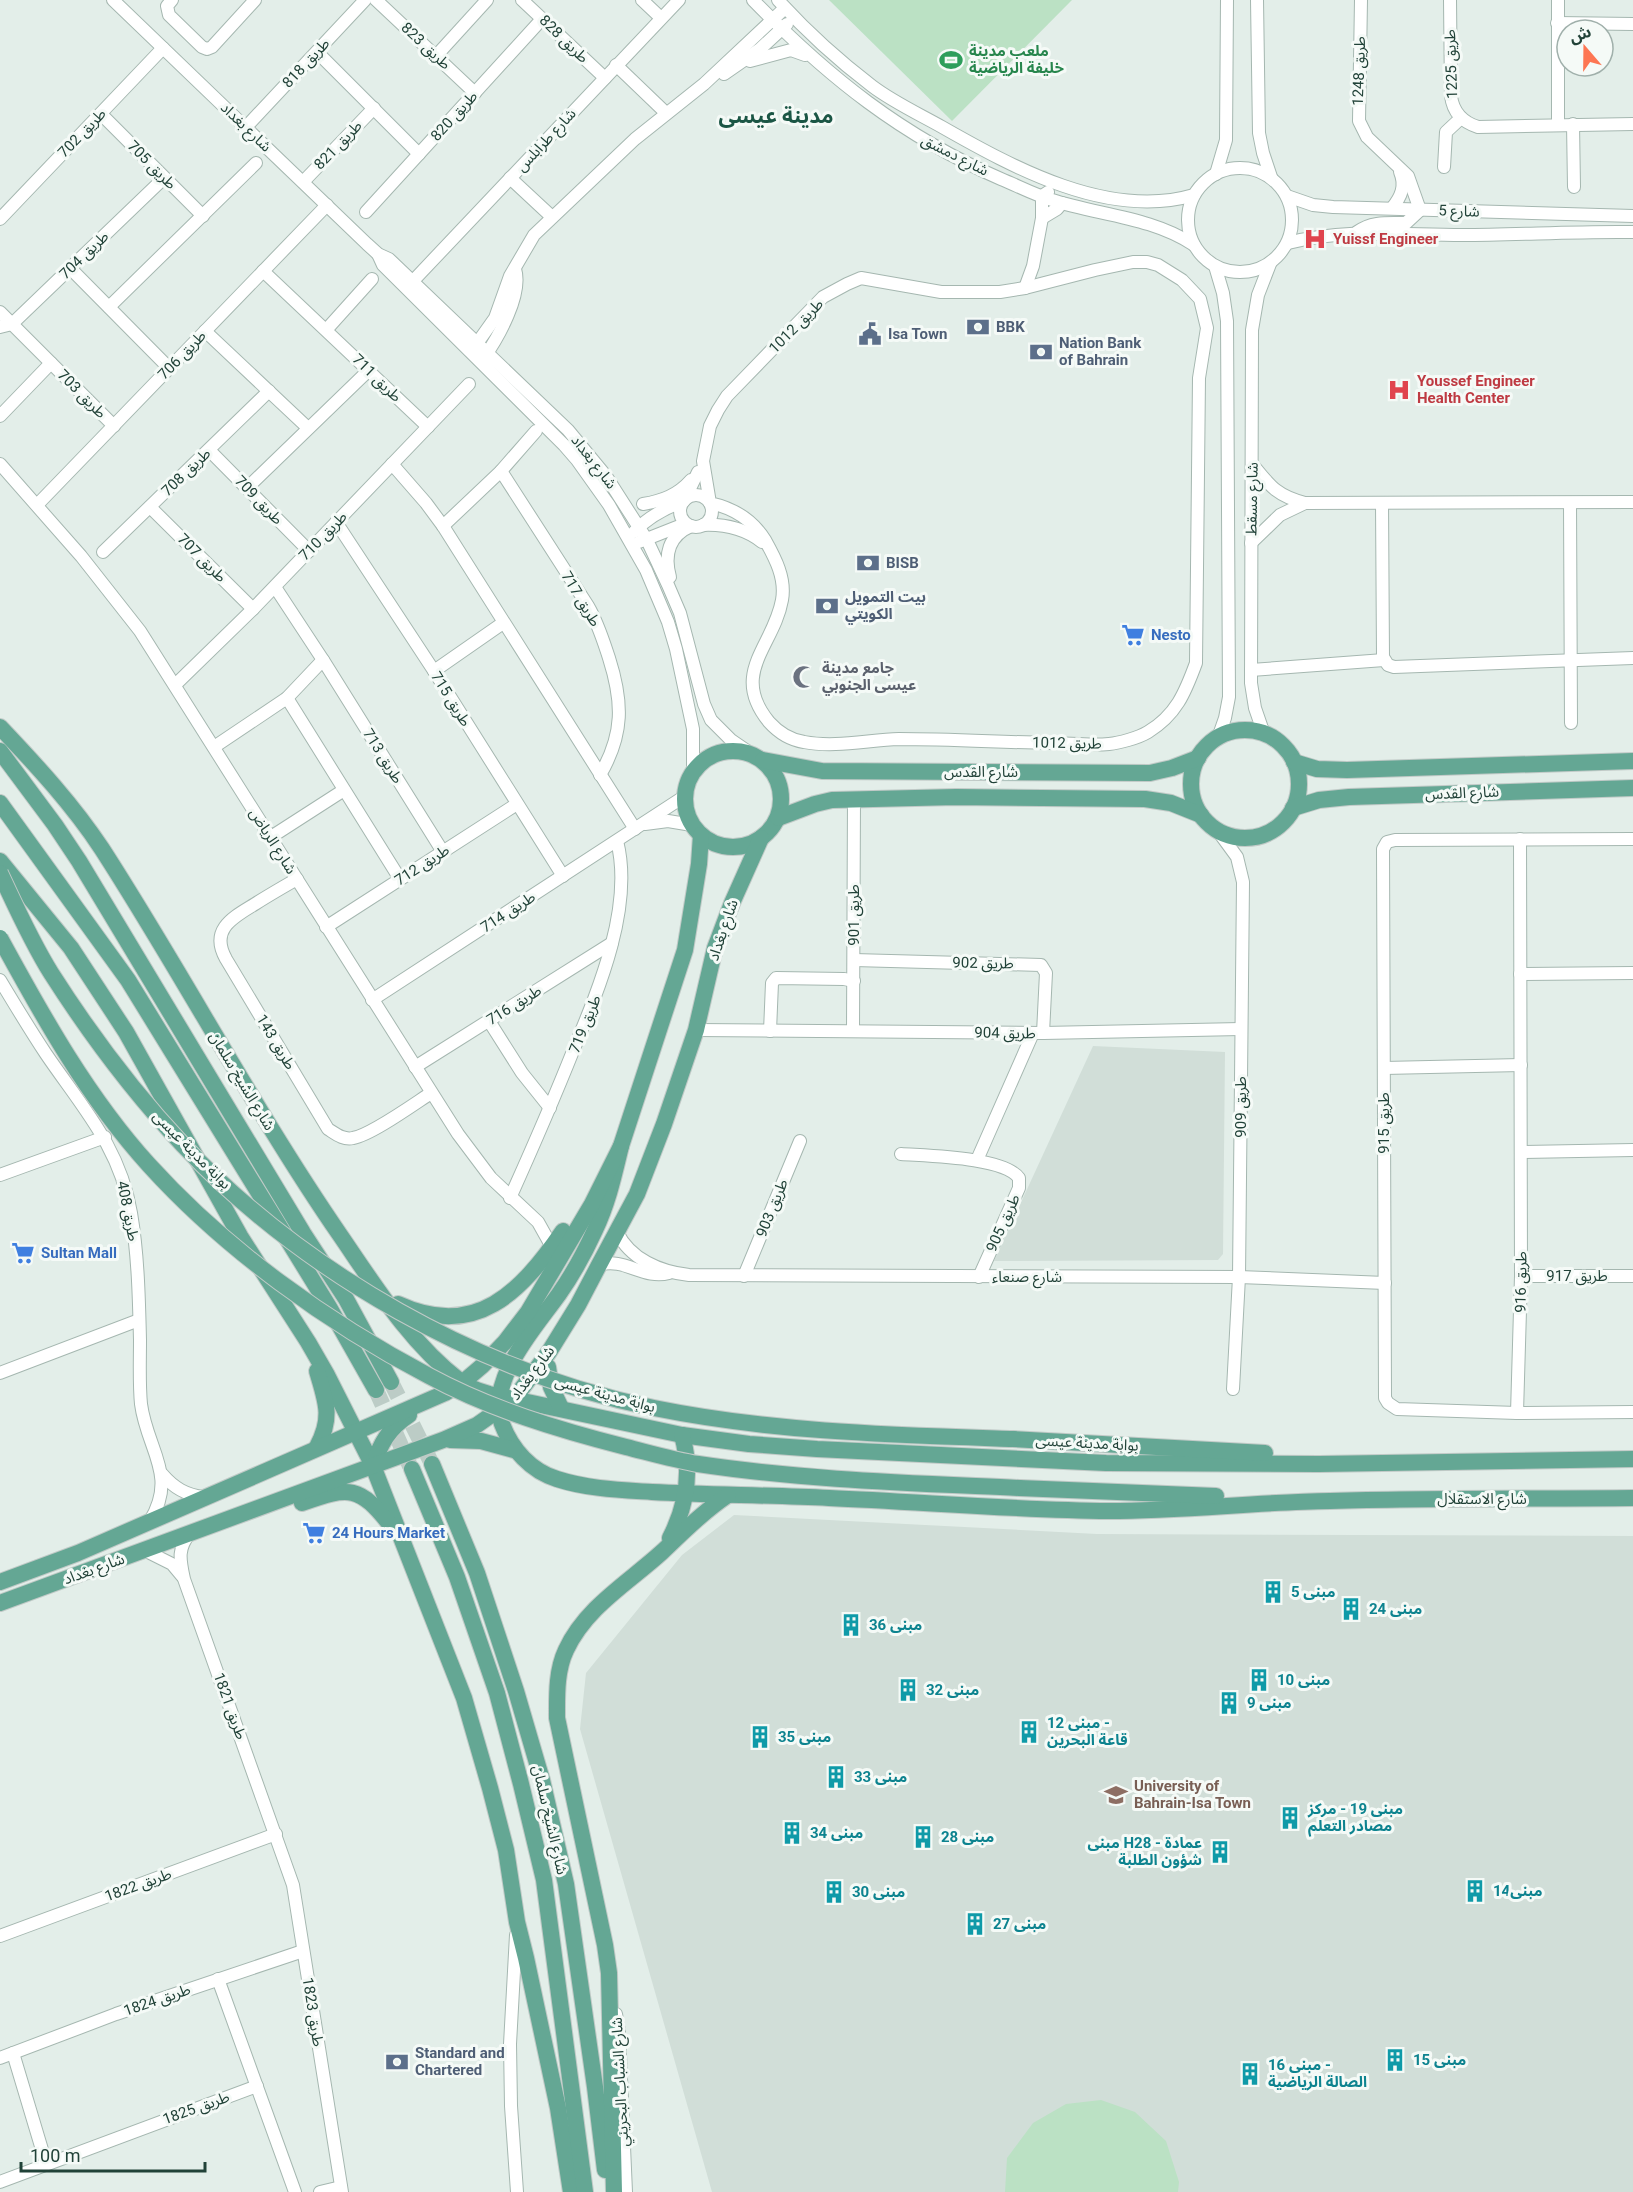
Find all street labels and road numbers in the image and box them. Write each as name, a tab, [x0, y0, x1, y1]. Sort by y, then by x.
street label: طريق 828	[535, 11, 592, 67]
street label: طريق 823	[397, 19, 455, 74]
street label: طريق 1225	[1441, 29, 1462, 99]
street label: طريق 818	[279, 34, 334, 92]
street label: طريق 1248	[1349, 36, 1370, 106]
street label: طريق 820	[427, 87, 482, 145]
street label: شارع بغداد	[215, 98, 275, 158]
street label: طريق 702	[54, 105, 110, 162]
street label: شارع طرابلس	[512, 105, 582, 177]
street label: طريق 821	[310, 117, 366, 174]
street label: شارع دمشق	[917, 130, 992, 182]
street label: طريق 705	[123, 137, 180, 194]
street label: شارع 5	[1438, 201, 1480, 224]
street label: طريق 704	[56, 227, 113, 283]
street label: طريق 1012	[765, 295, 828, 358]
street label: طريق 706	[154, 327, 210, 384]
street label: طريق 711	[348, 350, 405, 406]
street label: طريق 703	[53, 366, 110, 423]
street label: شارع بغداد	[565, 431, 621, 495]
street label: طريق 708	[158, 444, 215, 500]
street label: شارع مسقط	[1242, 462, 1265, 536]
street label: طريق 709	[231, 472, 287, 529]
street label: طريق 710	[295, 508, 351, 565]
street label: طريق 707	[173, 530, 230, 587]
street label: طريق 717	[557, 568, 604, 630]
street label: طريق 715	[426, 668, 475, 730]
street label: طريق 713	[358, 725, 407, 787]
street label: طريق 1012	[1032, 733, 1102, 754]
street label: شارع القدس	[944, 763, 1018, 784]
street label: شارع القدس	[1425, 783, 1500, 806]
street label: شارع الرياض	[243, 805, 300, 879]
street label: طريق 712	[391, 841, 453, 890]
street label: طريق 901	[845, 884, 864, 946]
street label: طريق 714	[477, 888, 539, 937]
street label: شارع بغداد	[704, 897, 745, 964]
street label: طريق 902	[952, 953, 1014, 974]
street label: طريق 716	[483, 981, 545, 1030]
street label: طريق 719	[565, 992, 606, 1056]
street label: طريق 143	[252, 1011, 299, 1073]
street label: طريق 904	[974, 1023, 1036, 1044]
street label: شارع الشيخ سلمان	[203, 1028, 279, 1135]
street label: طريق 909	[1232, 1076, 1251, 1138]
street label: طريق 915	[1375, 1092, 1394, 1154]
street label: بوابة مدينة عيسى	[149, 1107, 235, 1193]
street label: طريق 903	[752, 1176, 793, 1240]
street label: طريق 408	[112, 1179, 143, 1243]
street label: طريق 905	[982, 1191, 1025, 1255]
street label: طريق 916	[1511, 1251, 1532, 1313]
street label: طريق 917	[1546, 1267, 1608, 1286]
street label: شارع صنعاء	[992, 1268, 1062, 1289]
street label: شارع بغداد	[506, 1342, 561, 1406]
street label: بوابة مدينة عيسى	[553, 1372, 657, 1416]
street label: بوابة مدينة عيسى	[1035, 1431, 1139, 1455]
street label: شارع الاستقلال	[1437, 1490, 1527, 1511]
street label: شارع بغداد	[61, 1550, 128, 1591]
street label: طريق 1821	[209, 1670, 250, 1742]
street label: شارع الشيخ سلمان	[526, 1764, 571, 1877]
street label: طريق 1822	[102, 1865, 174, 1906]
street label: طريق 1823	[298, 1976, 327, 2048]
street label: طريق 1824	[121, 1980, 193, 2021]
street label: شارع الشباب البحريني	[608, 2016, 635, 2147]
street label: طريق 1825	[160, 2088, 232, 2129]

